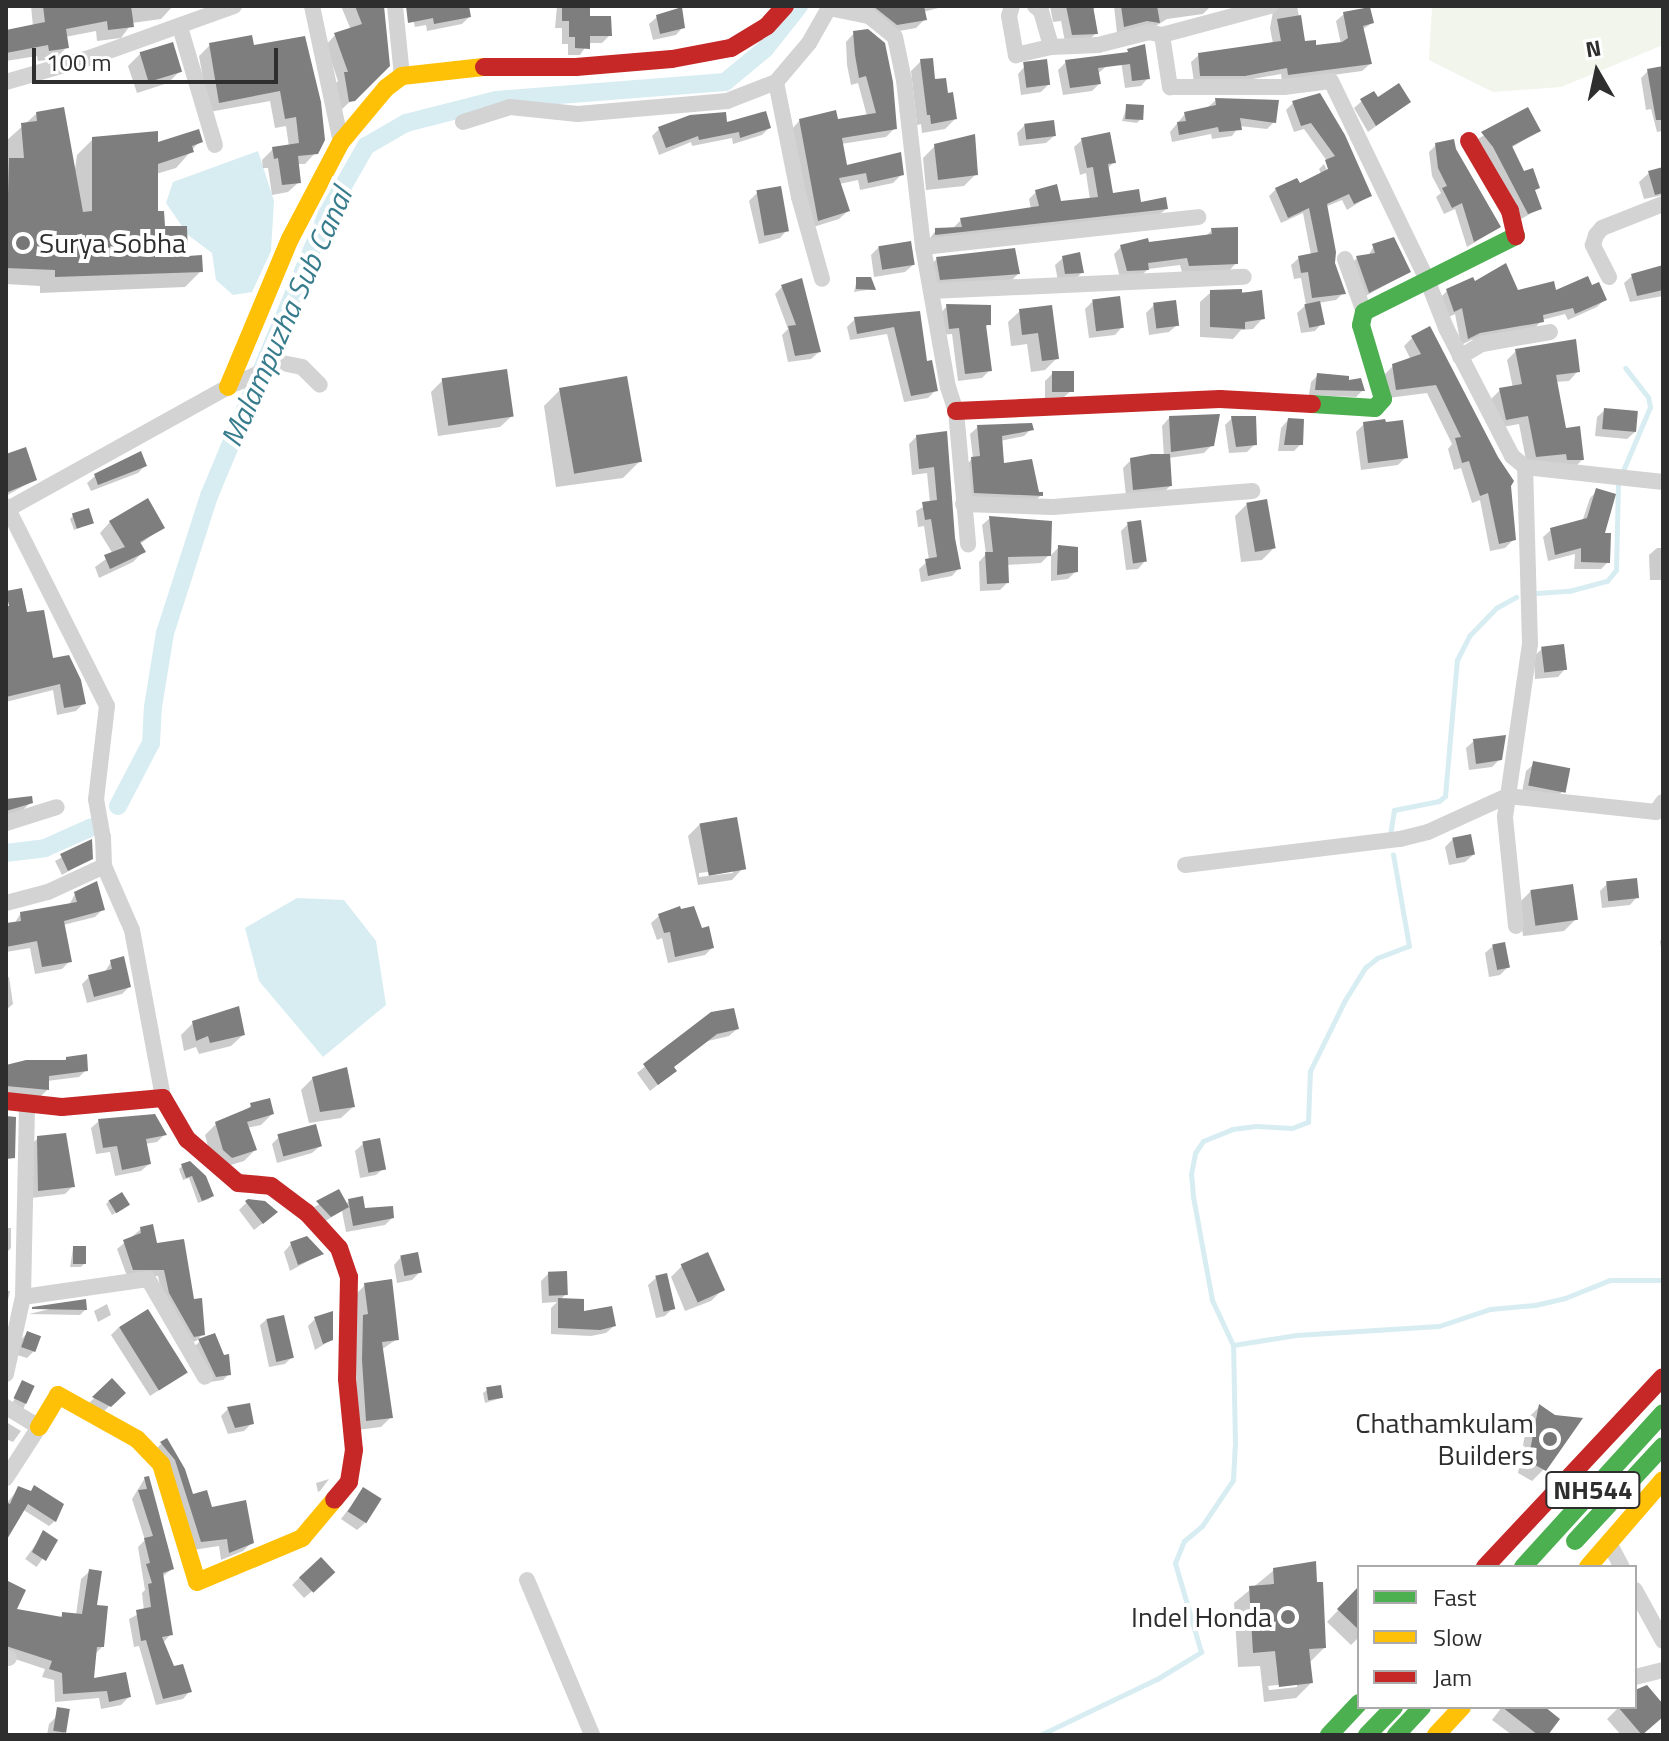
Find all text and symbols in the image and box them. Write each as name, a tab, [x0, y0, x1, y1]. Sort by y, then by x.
text: N	[1583, 30, 1603, 66]
scale bar	[36, 32, 282, 82]
north arrow	[1557, 32, 1637, 112]
text: 100 m	[46, 44, 112, 80]
water label: Malampuzha Sub Canal	[213, 182, 359, 452]
place label: Surya Sobha	[39, 226, 186, 260]
marker: Surya Sobha	[14, 234, 32, 252]
place label: Chathamkulam Builders	[1355, 1406, 1534, 1472]
marker: Chathamkulam Builders	[1541, 1430, 1559, 1448]
road number: NH544	[1545, 1468, 1641, 1512]
legend	[1357, 1565, 1637, 1709]
text: Fast	[1433, 1579, 1476, 1615]
place label: Indel Honda	[1131, 1600, 1272, 1634]
marker: Indel Honda	[1279, 1608, 1297, 1626]
text: Slow	[1433, 1619, 1482, 1655]
text: Jam	[1433, 1659, 1472, 1695]

